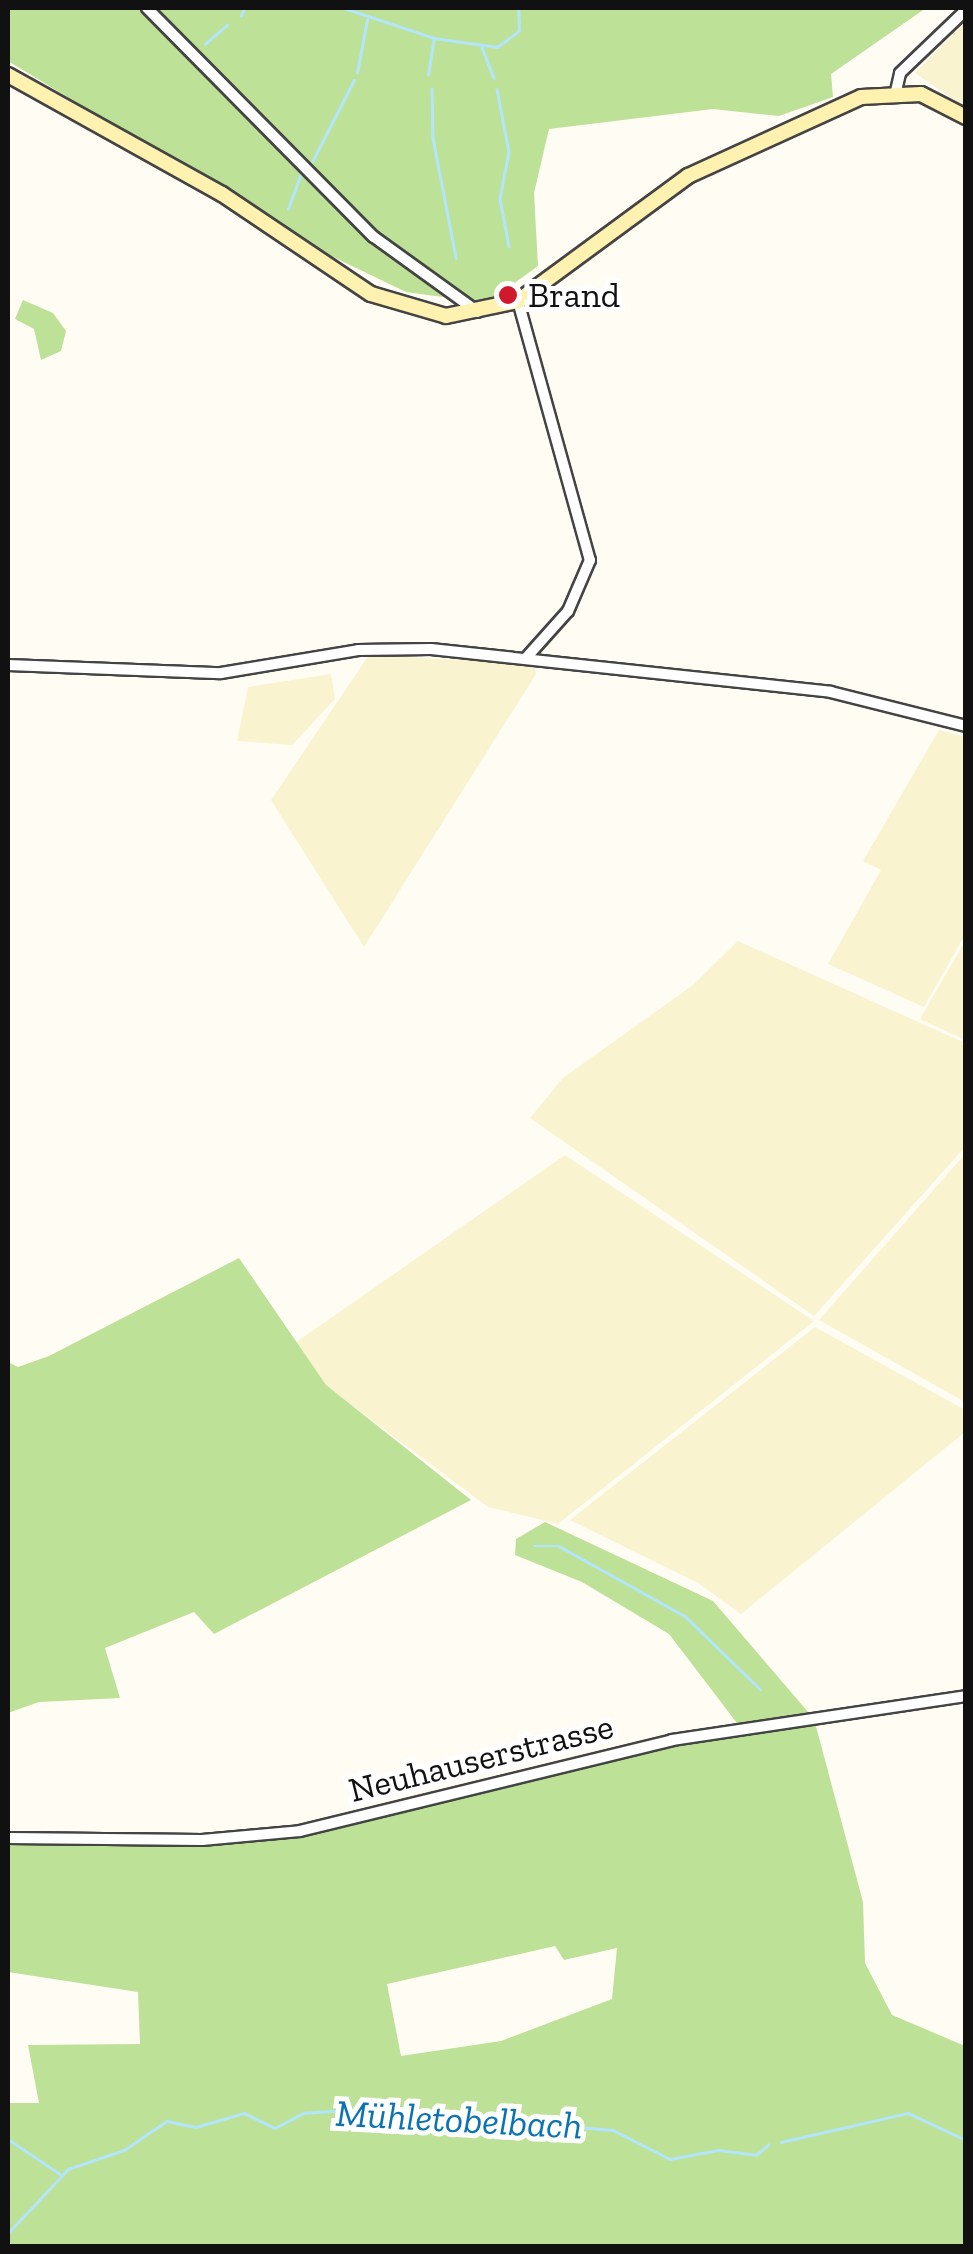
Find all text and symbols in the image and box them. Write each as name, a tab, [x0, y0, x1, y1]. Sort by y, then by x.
place label: Brand	[528, 274, 620, 316]
marker: Brand	[497, 284, 519, 306]
street label: Neuhauserstrasse	[345, 1705, 617, 1811]
water label: Mühletobelbach	[335, 2091, 583, 2149]

